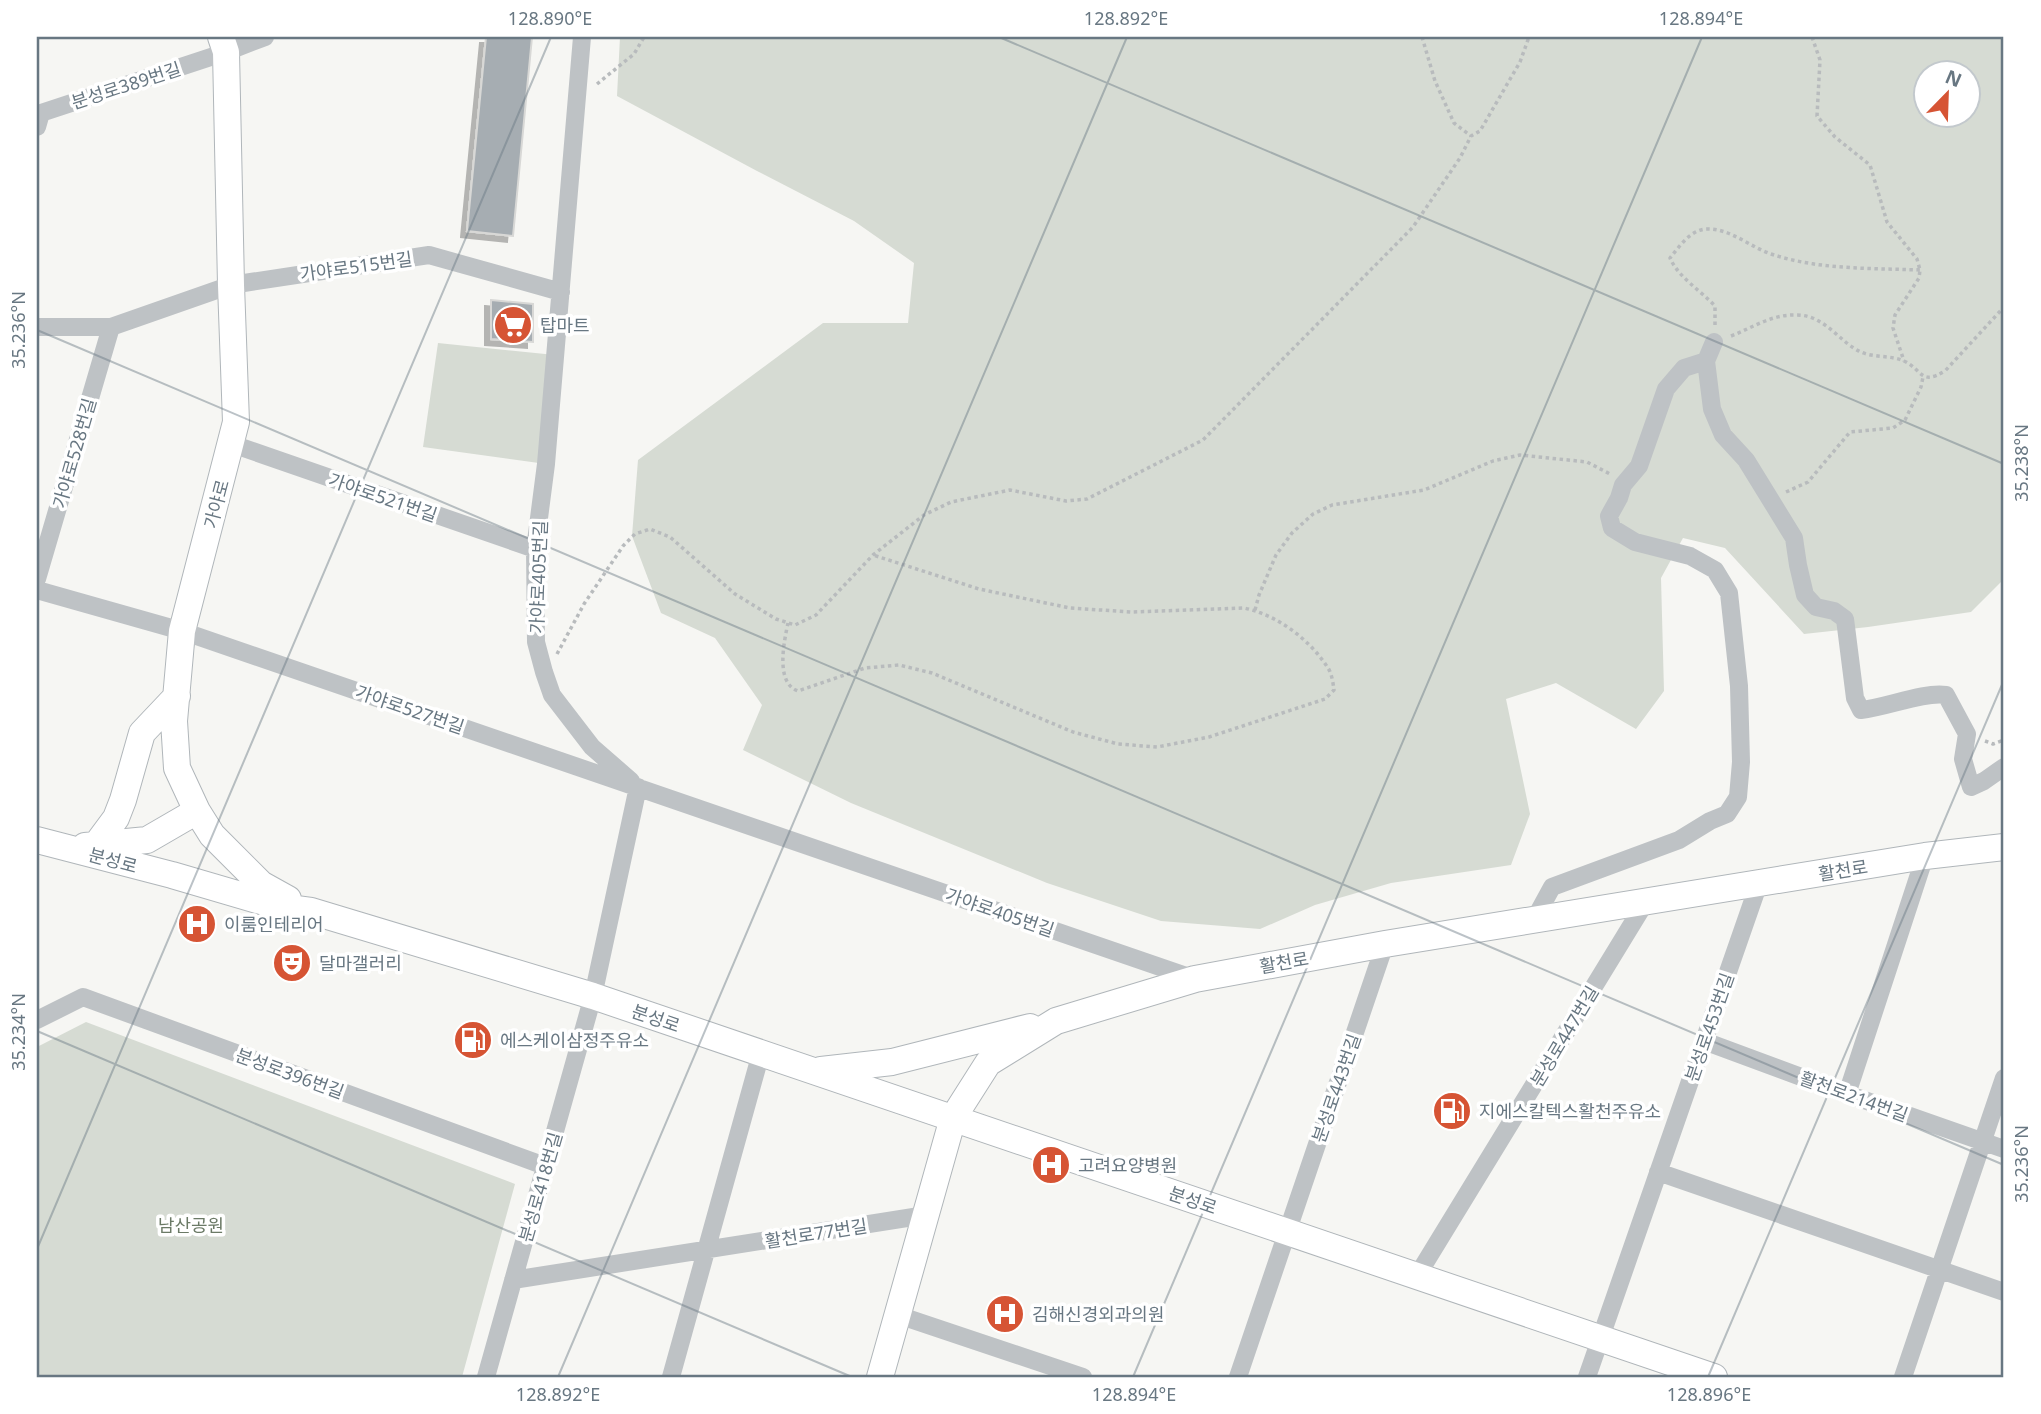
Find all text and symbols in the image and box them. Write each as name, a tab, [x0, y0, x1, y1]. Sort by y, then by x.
text: 128.890°E	[508, 6, 592, 30]
text: 128.892°E	[1084, 6, 1168, 30]
text: 128.894°E	[1659, 6, 1743, 30]
street label: 분성로389번길	[68, 56, 184, 114]
north arrow	[1912, 60, 1982, 130]
text: N	[1941, 63, 1966, 93]
street label: 가야로515번길	[298, 246, 414, 286]
text: 35.236°N	[6, 291, 30, 369]
supermarket icon: 탑마트	[492, 304, 534, 346]
place label: 탑마트	[540, 313, 590, 337]
street label: 가야로528번길	[47, 395, 101, 511]
text: 35.238°N	[2009, 424, 2033, 502]
street label: 가야로521번길	[325, 467, 441, 527]
street label: 가야로	[198, 477, 234, 531]
street label: 가야로405번길	[524, 520, 552, 634]
street label: 가야로527번길	[352, 679, 468, 739]
street label: 분성로	[86, 842, 140, 878]
street label: 활천로	[1817, 854, 1869, 886]
street label: 가야로405번길	[942, 882, 1058, 942]
hospital icon: 이룸인테리어	[176, 903, 218, 945]
place label: 이룸인테리어	[224, 912, 323, 936]
theatre icon: 달마갤러리	[271, 942, 313, 984]
street label: 활천로	[1257, 946, 1311, 978]
place label: 달마갤러리	[319, 951, 402, 975]
street label: 분성로453번길	[1679, 969, 1739, 1085]
street label: 분성로447번길	[1524, 981, 1604, 1091]
text: 35.234°N	[6, 993, 30, 1071]
street label: 분성로	[629, 999, 683, 1037]
fuel station icon: 에스케이삼정주유소	[452, 1019, 494, 1061]
place label: 에스케이삼정주유소	[500, 1028, 649, 1052]
street label: 분성로443번길	[1306, 1030, 1366, 1146]
street label: 분성로396번길	[232, 1042, 348, 1104]
street label: 활천로214번길	[1796, 1065, 1912, 1127]
fuel station icon: 지에스칼텍스활천주유소	[1431, 1090, 1473, 1132]
place label: 지에스칼텍스활천주유소	[1479, 1099, 1661, 1123]
text: 35.236°N	[2009, 1125, 2033, 1203]
street label: 분성로418번길	[513, 1129, 567, 1245]
hospital icon: 고려요양병원	[1030, 1144, 1072, 1186]
place label: 고려요양병원	[1078, 1153, 1177, 1177]
street label: 분성로	[1166, 1181, 1220, 1219]
park label: 남산공원	[158, 1213, 224, 1237]
street label: 활천로77번길	[763, 1213, 869, 1253]
hospital icon: 김해신경외과의원	[984, 1293, 1026, 1335]
place label: 김해신경외과의원	[1032, 1302, 1164, 1326]
text: 128.892°E	[516, 1382, 600, 1406]
text: 128.894°E	[1092, 1382, 1176, 1406]
text: 128.896°E	[1667, 1382, 1751, 1406]

